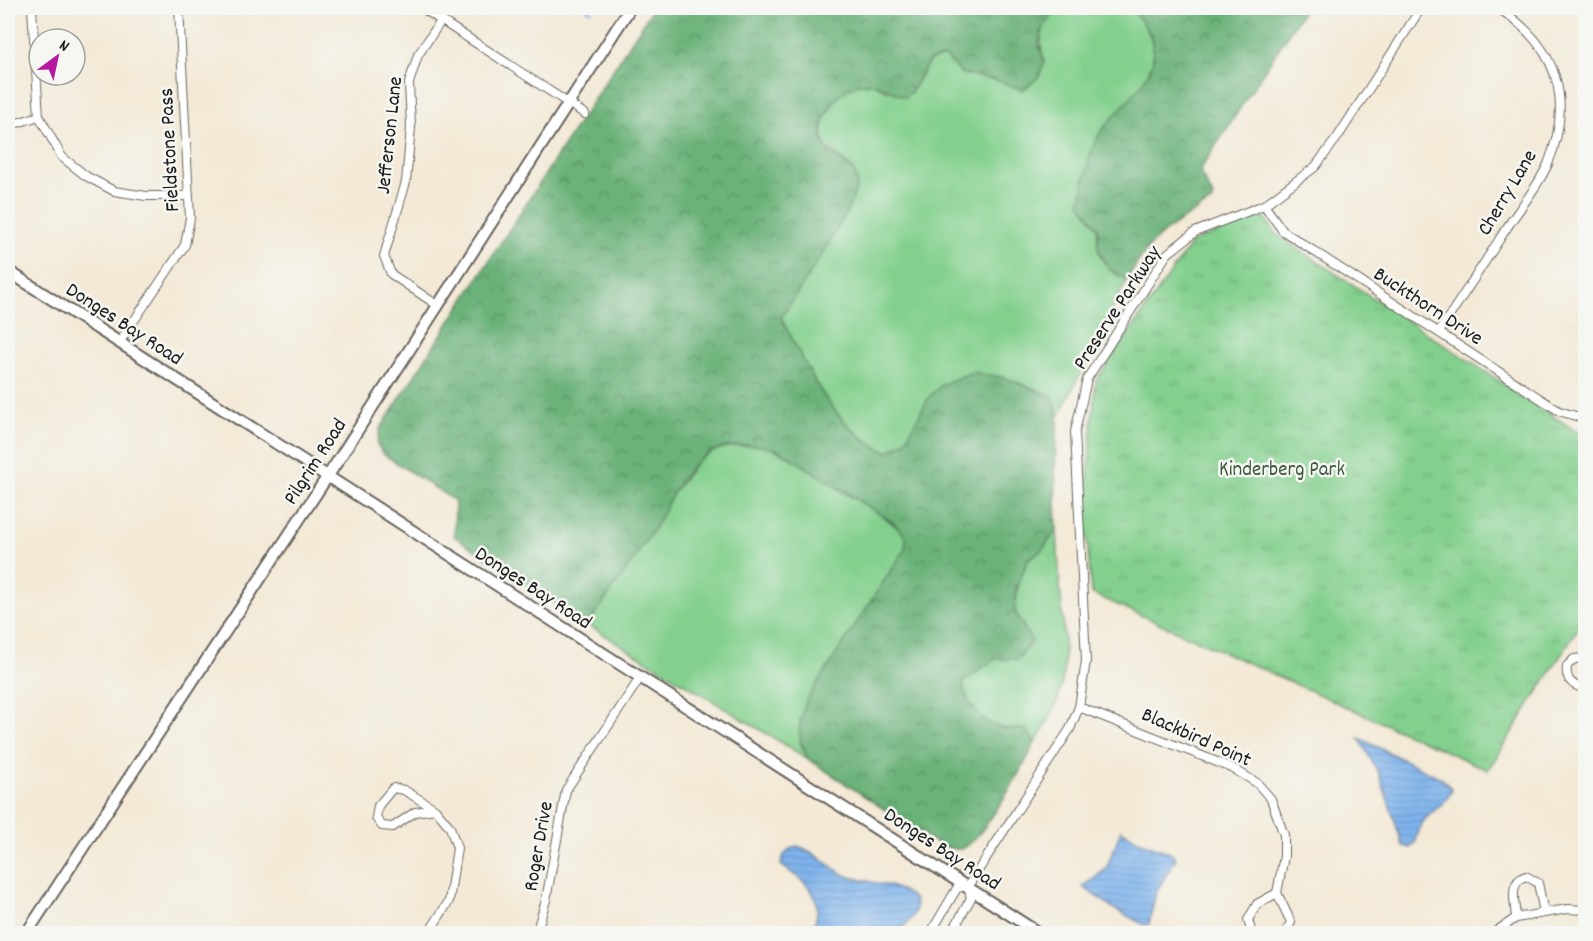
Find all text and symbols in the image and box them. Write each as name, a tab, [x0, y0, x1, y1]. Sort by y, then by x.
north arrow	[27, 27, 87, 87]
text: N	[54, 35, 73, 58]
street label: Jefferson Lane	[370, 75, 412, 196]
street label: Fieldstone Pass	[153, 87, 189, 213]
street label: Cherry Lane	[1471, 145, 1546, 242]
street label: Preserve Parkway	[1067, 240, 1170, 377]
street label: Buckthorn Drive	[1367, 261, 1488, 354]
street label: Donges Bay Road	[59, 276, 188, 375]
street label: Pilgrim Road	[277, 413, 356, 512]
park label: Kinderberg Park	[1219, 456, 1345, 486]
street label: Donges Bay Road	[468, 540, 597, 639]
street label: Blackbird Point	[1136, 701, 1256, 776]
street label: Roger Drive	[517, 799, 563, 894]
street label: Donges Bay Road	[877, 801, 1006, 900]

